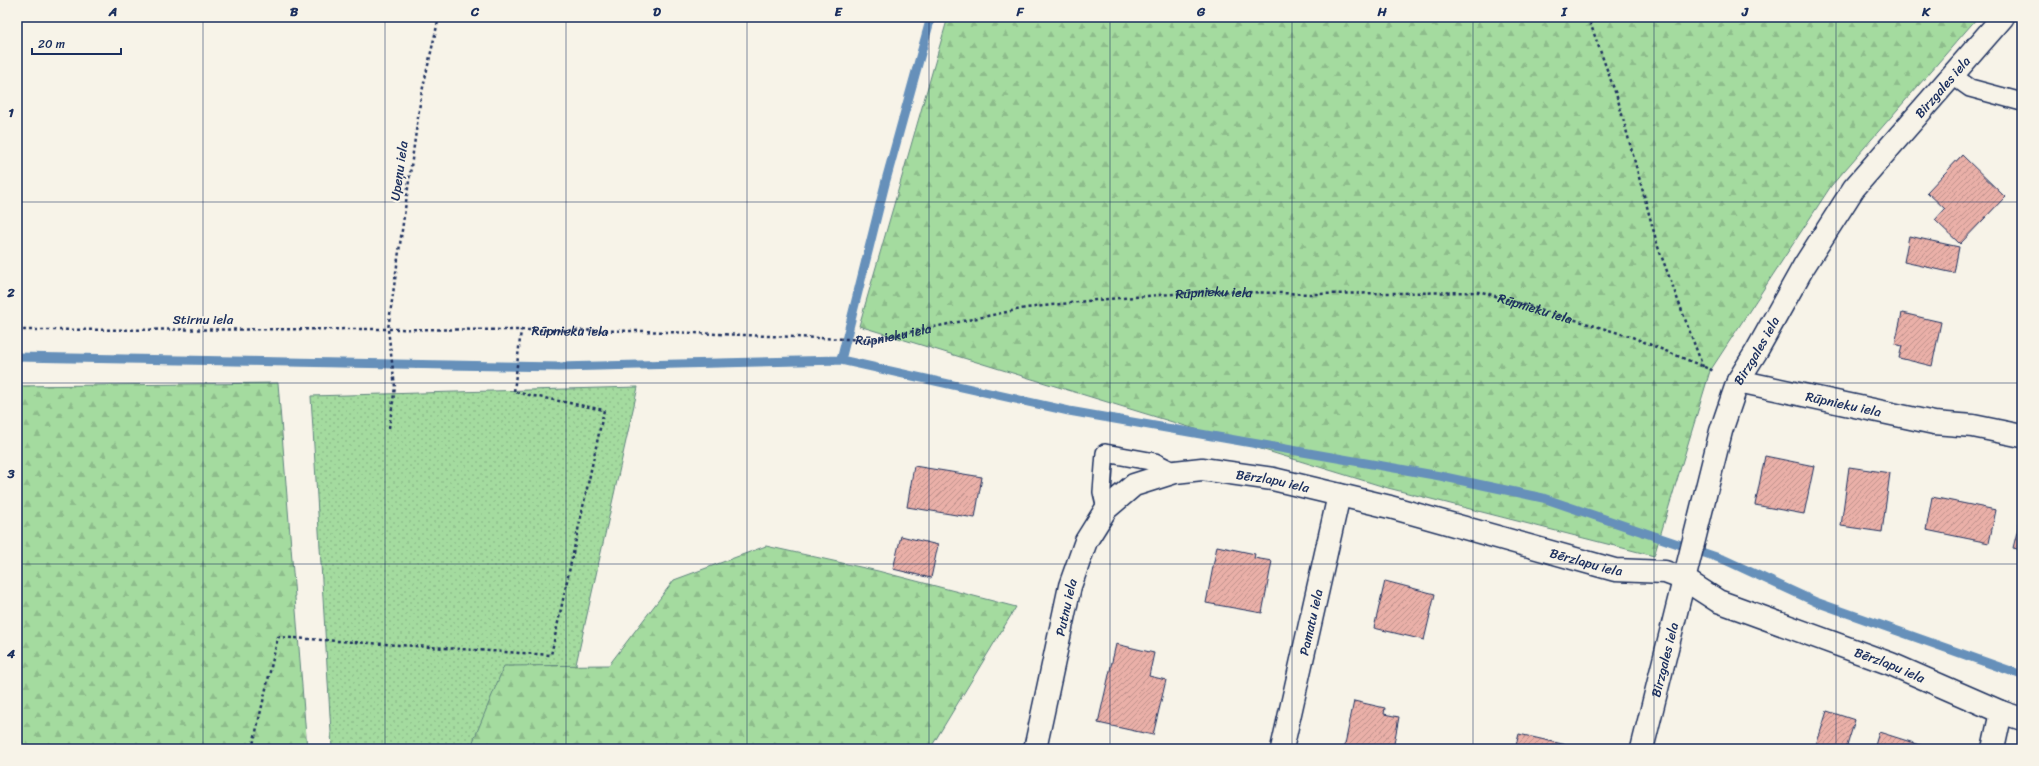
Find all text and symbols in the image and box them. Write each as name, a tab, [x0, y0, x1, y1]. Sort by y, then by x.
text: A	[108, 0, 117, 23]
text: B	[290, 0, 299, 23]
text: C	[470, 0, 480, 23]
text: D	[653, 0, 661, 23]
text: E	[834, 0, 843, 23]
text: F	[1015, 0, 1024, 23]
text: G	[1196, 0, 1206, 23]
text: H	[1376, 0, 1387, 23]
text: I	[1560, 0, 1568, 23]
text: J	[1741, 0, 1749, 23]
text: K	[1921, 0, 1931, 23]
scale bar	[32, 30, 121, 56]
text: 20 m	[38, 33, 65, 55]
street label: Birzgales iela	[1908, 50, 1976, 123]
text: 1	[8, 101, 14, 124]
street label: Upeņu iela	[383, 139, 415, 202]
street label: Rūpnieku iela	[1175, 279, 1253, 305]
text: 2	[6, 281, 15, 304]
street label: Rūpnieku iela	[1495, 286, 1576, 330]
street label: Stirnu iela	[173, 308, 234, 331]
street label: Birzgales iela	[1727, 311, 1786, 389]
street label: Rūpnieku iela	[855, 316, 934, 352]
street label: Rūpnieku iela	[531, 319, 609, 342]
street label: Rūpnieku iela	[1804, 384, 1884, 423]
text: 3	[6, 462, 15, 485]
street label: Bērzlapu iela	[1235, 462, 1312, 499]
street label: Bērzlapu iela	[1547, 541, 1623, 582]
street label: Putnu iela	[1048, 575, 1084, 638]
street label: Pamatu iela	[1292, 586, 1329, 658]
street label: Birzgales iela	[1644, 619, 1685, 700]
street label: Bērzlapu iela	[1851, 640, 1929, 689]
text: 4	[6, 642, 16, 665]

